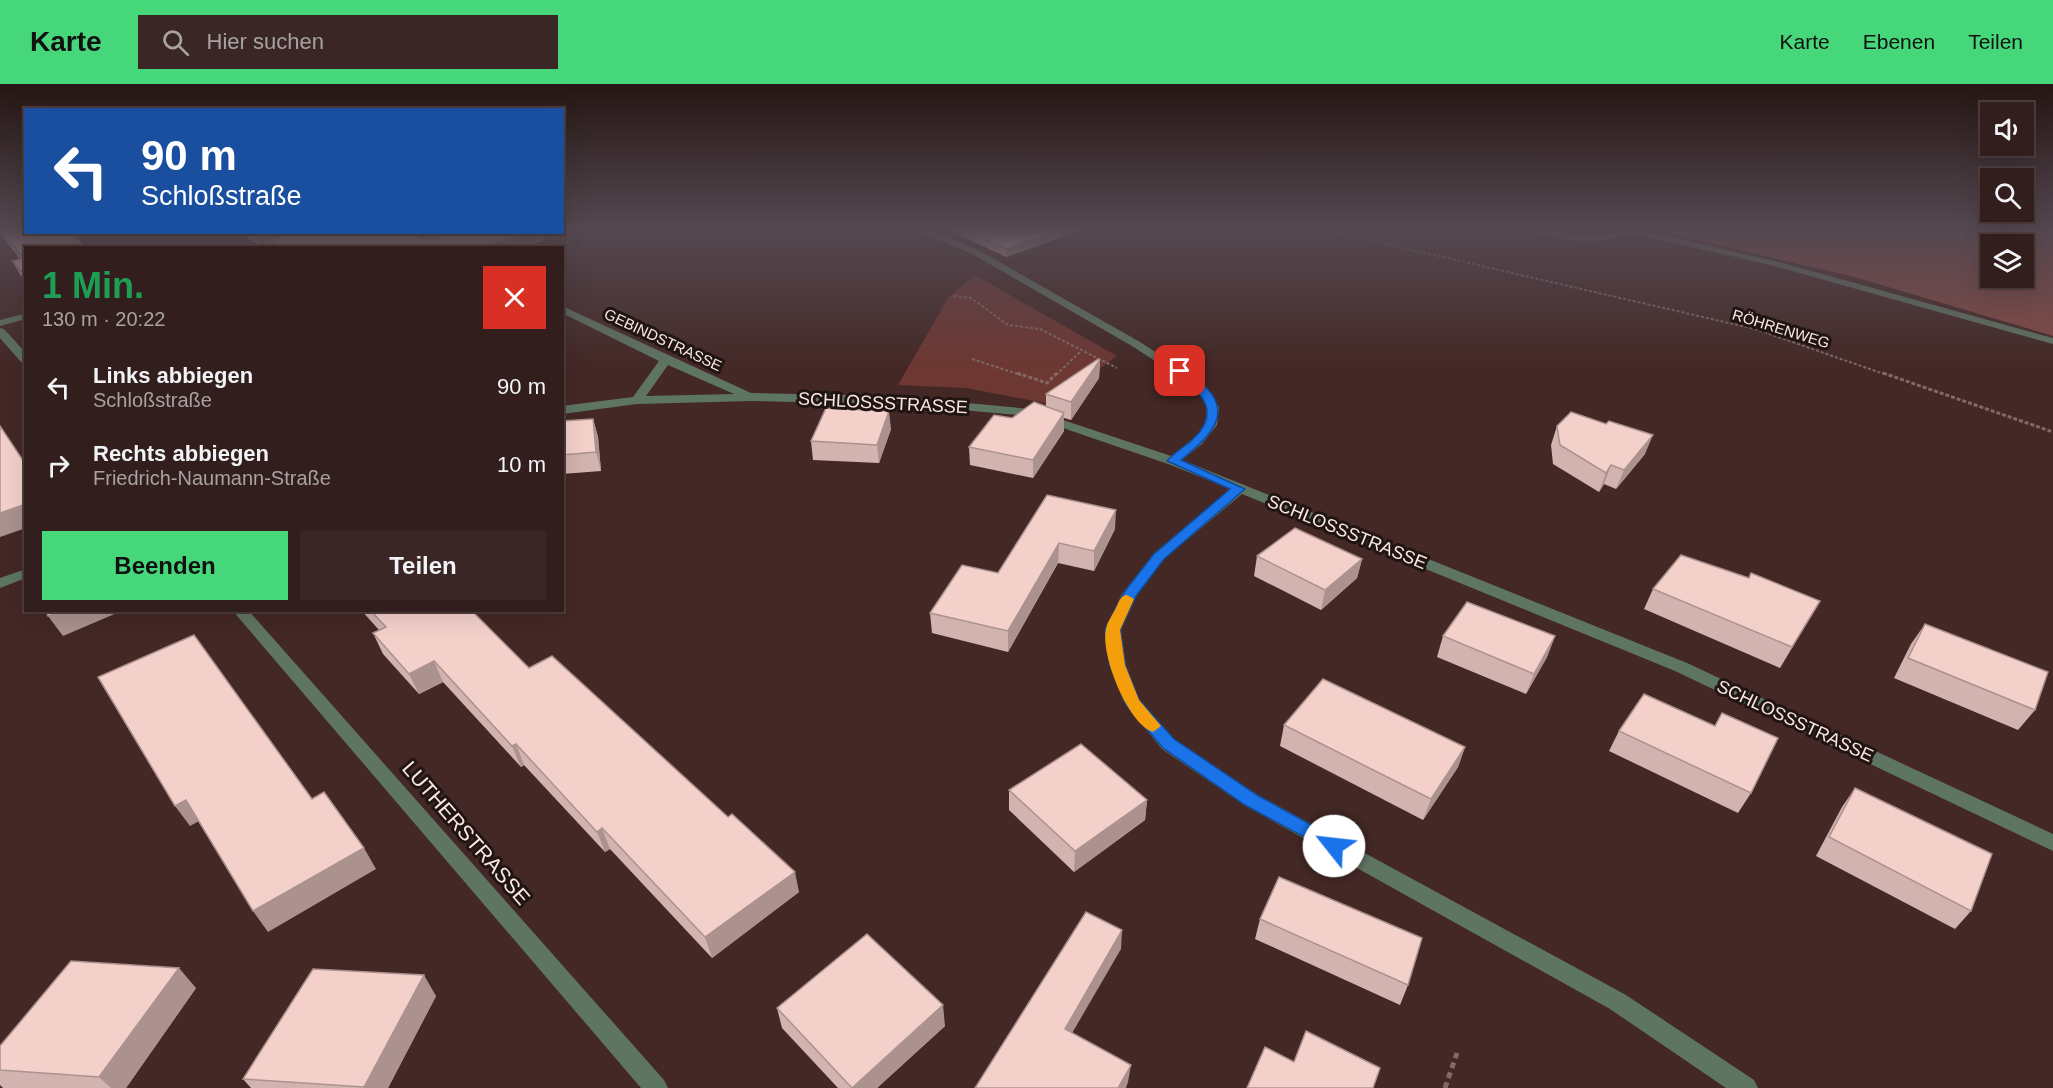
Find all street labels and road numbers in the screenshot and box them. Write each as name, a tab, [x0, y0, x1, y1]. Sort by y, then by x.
street label: GEBINDSTRASSE	[602, 305, 725, 374]
street label: RÖHRENWEG	[1730, 306, 1832, 351]
street label: SCHLOSSSTRASSE	[798, 389, 968, 417]
street label: SCHLOSSSTRASSE	[1264, 491, 1430, 573]
street label: SCHLOSSSTRASSE	[1714, 676, 1876, 766]
street label: LUTHERSTRASSE	[398, 756, 535, 909]

